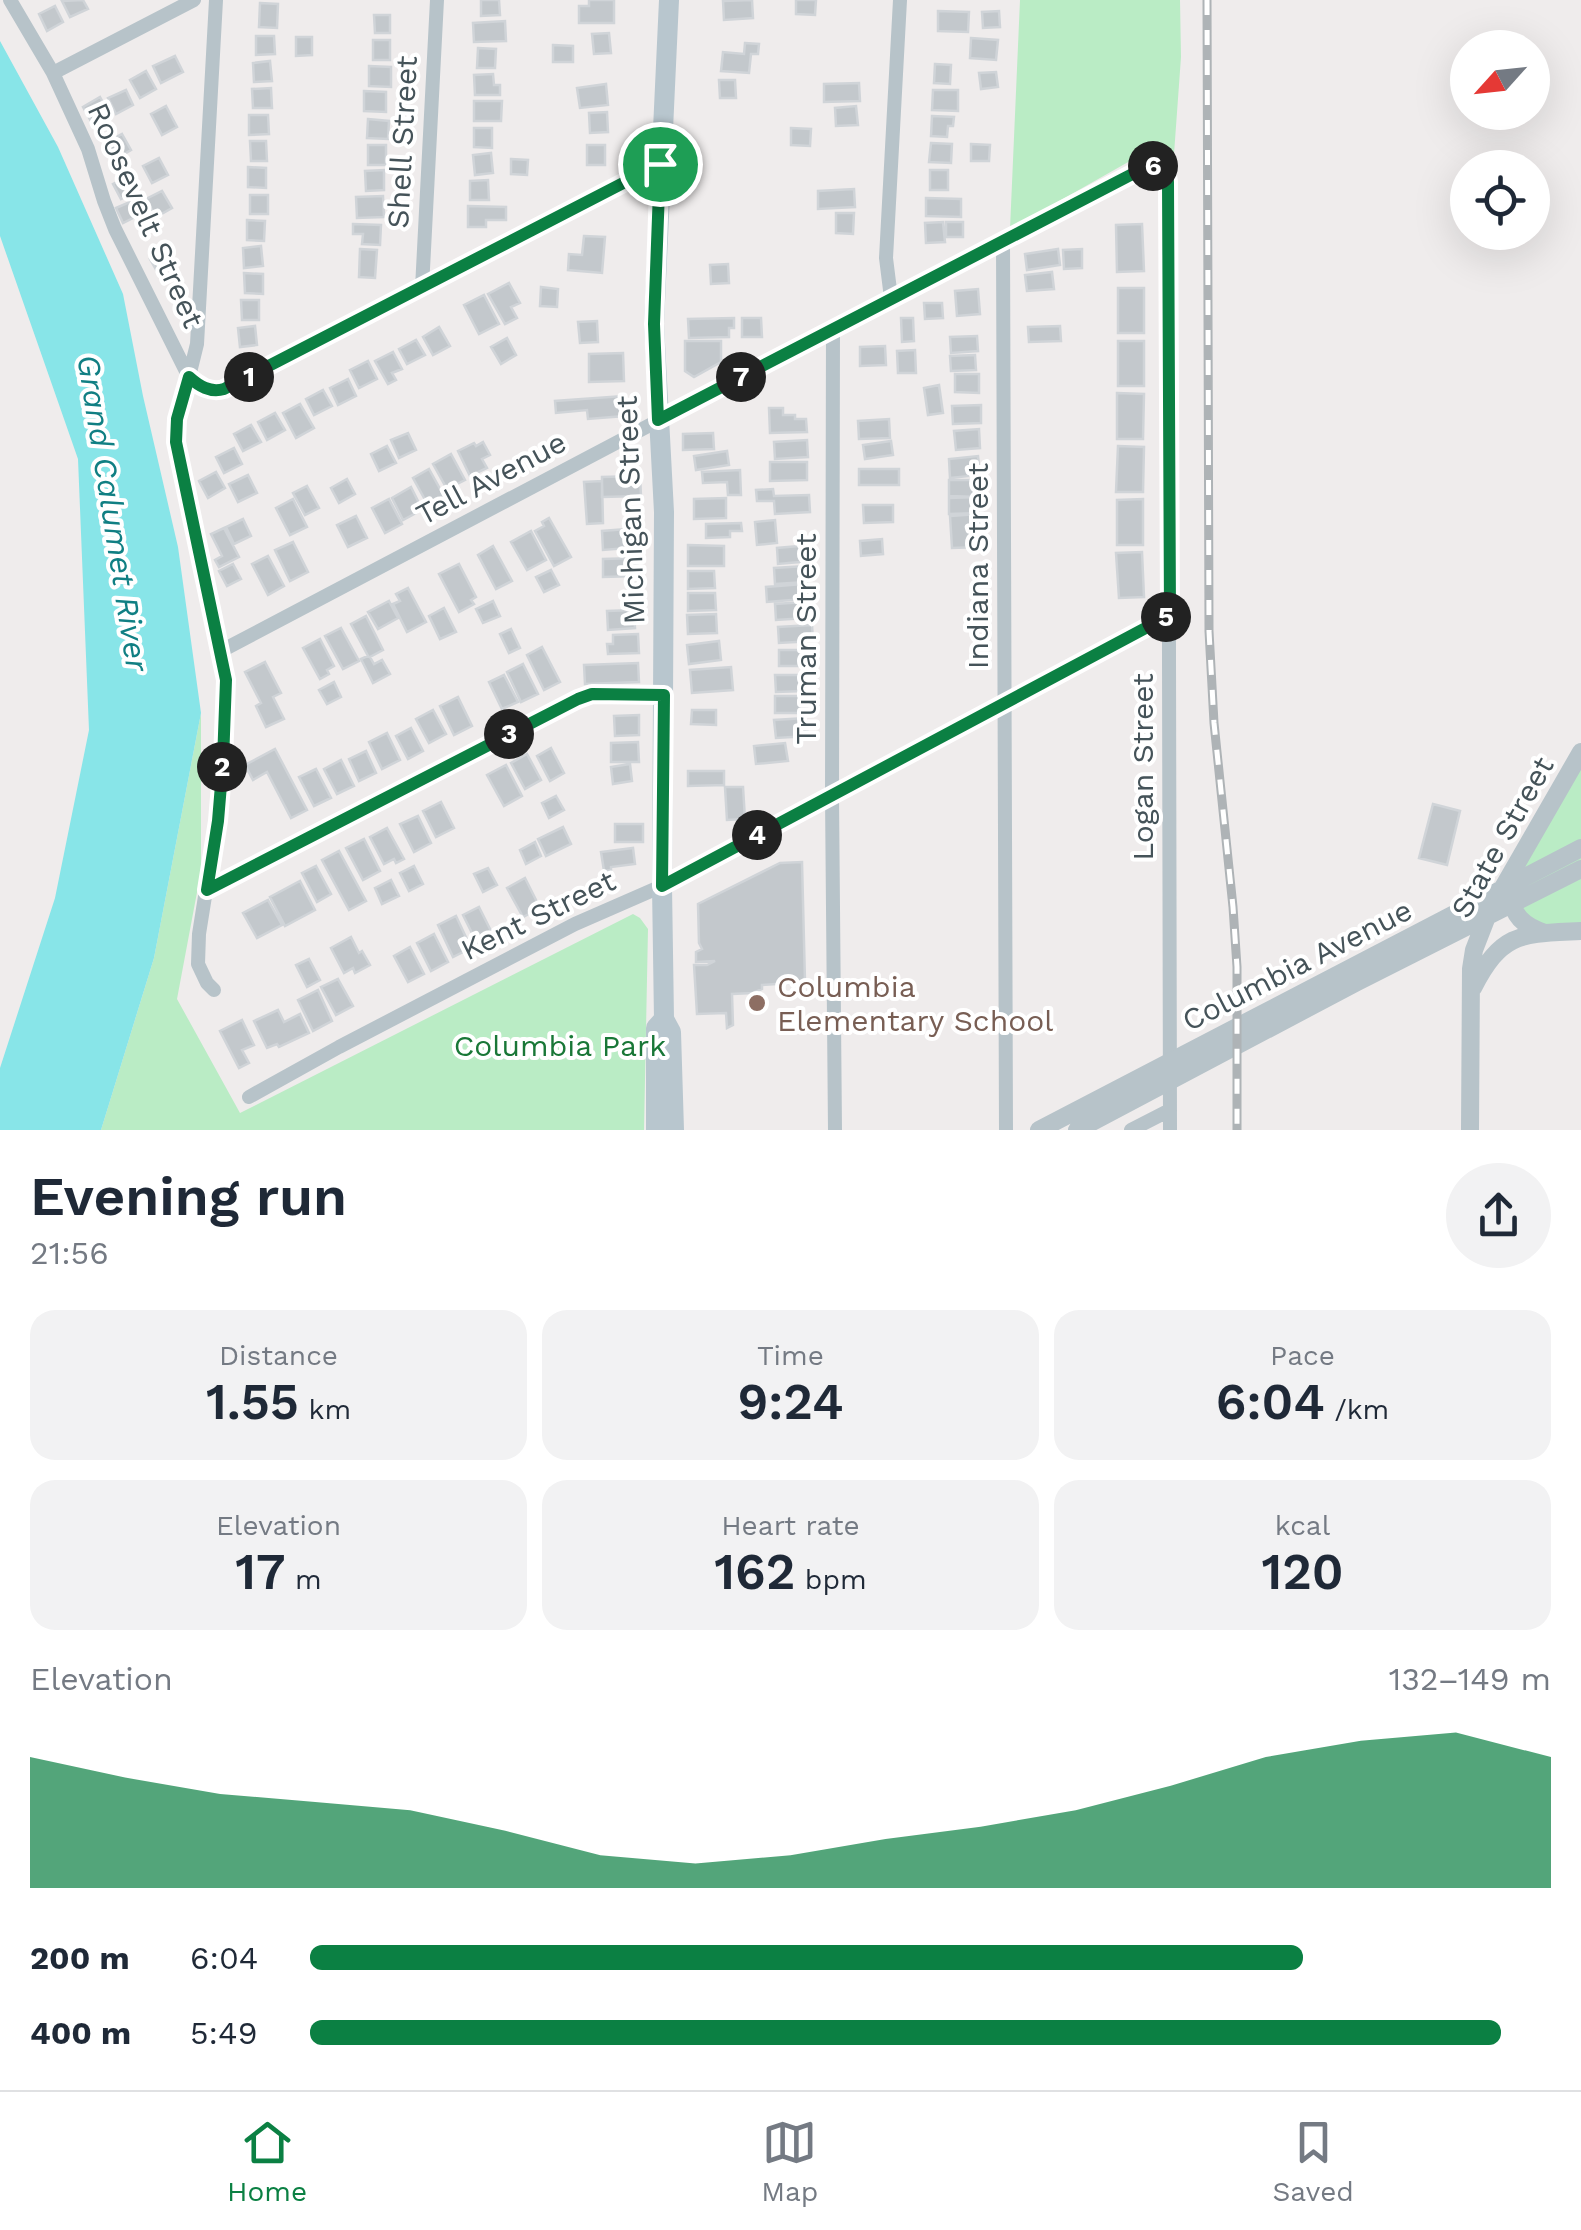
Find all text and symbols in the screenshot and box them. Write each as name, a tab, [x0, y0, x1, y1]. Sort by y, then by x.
north arrow	[1450, 30, 1550, 130]
map controls	[1450, 30, 1550, 250]
street label: Shell Street	[380, 54, 424, 229]
street label: Roosevelt Street	[81, 97, 212, 333]
pin	[618, 122, 703, 207]
icon: arrive	[633, 137, 688, 192]
pin: 6	[1128, 141, 1178, 191]
text: 6	[1144, 149, 1162, 182]
button: locate	[1450, 150, 1550, 250]
water label: Grand Calumet River	[69, 352, 157, 676]
pin: 1	[224, 352, 274, 402]
pin: 7	[716, 352, 766, 402]
text: 1	[243, 360, 255, 393]
text: 7	[732, 360, 750, 393]
street label: Michigan Street	[609, 395, 651, 625]
street label: Tell Avenue	[410, 424, 572, 532]
street label: Indiana Street	[960, 462, 995, 669]
street label: Truman Street	[788, 533, 823, 745]
pin: 5	[1141, 592, 1191, 642]
text: 5	[1158, 600, 1174, 633]
street label: Logan Street	[1125, 673, 1160, 861]
pin: 3	[484, 709, 534, 759]
text: 3	[501, 717, 517, 750]
pin: 2	[197, 742, 247, 792]
text: 2	[214, 750, 230, 783]
street label: State Street	[1443, 750, 1561, 924]
pin: 4	[732, 810, 782, 860]
text: 4	[748, 818, 766, 851]
street label: Kent Street	[455, 862, 621, 967]
street label: Columbia Avenue	[1176, 892, 1418, 1038]
place label: Columbia Elementary School	[777, 969, 1053, 1038]
marker: Columbia Elementary School	[746, 992, 768, 1014]
park label: Columbia Park	[454, 1028, 666, 1063]
button: share	[1446, 1163, 1551, 1268]
text: Evening run	[30, 1164, 347, 1228]
text: 21:56	[30, 1234, 109, 1272]
text: Distance	[219, 1339, 338, 1372]
text: Time	[757, 1339, 824, 1372]
text: Pace	[1270, 1339, 1335, 1372]
text: 1.55	[206, 1372, 299, 1431]
text: 9:24	[737, 1372, 844, 1431]
text: 6:04	[1216, 1372, 1325, 1431]
text: km	[299, 1393, 351, 1426]
text: /km	[1325, 1393, 1389, 1426]
text: Elevation	[216, 1509, 341, 1542]
text: Heart rate	[721, 1509, 860, 1542]
text: kcal	[1275, 1509, 1330, 1542]
text: 17	[235, 1542, 286, 1601]
text: 162	[714, 1542, 795, 1601]
text: 120	[1261, 1542, 1344, 1601]
text: m	[286, 1563, 322, 1596]
text: bpm	[795, 1563, 867, 1596]
text: Elevation	[30, 1660, 173, 1698]
text: 132–149 m	[1389, 1660, 1551, 1698]
text: 200 m	[30, 1939, 130, 1977]
text: 6:04	[190, 1939, 258, 1977]
text: 400 m	[30, 2014, 131, 2052]
text: 5:49	[190, 2014, 257, 2052]
tab: Home	[227, 2115, 307, 2208]
tab: Map	[761, 2115, 818, 2208]
tab: Saved	[1273, 2115, 1354, 2208]

